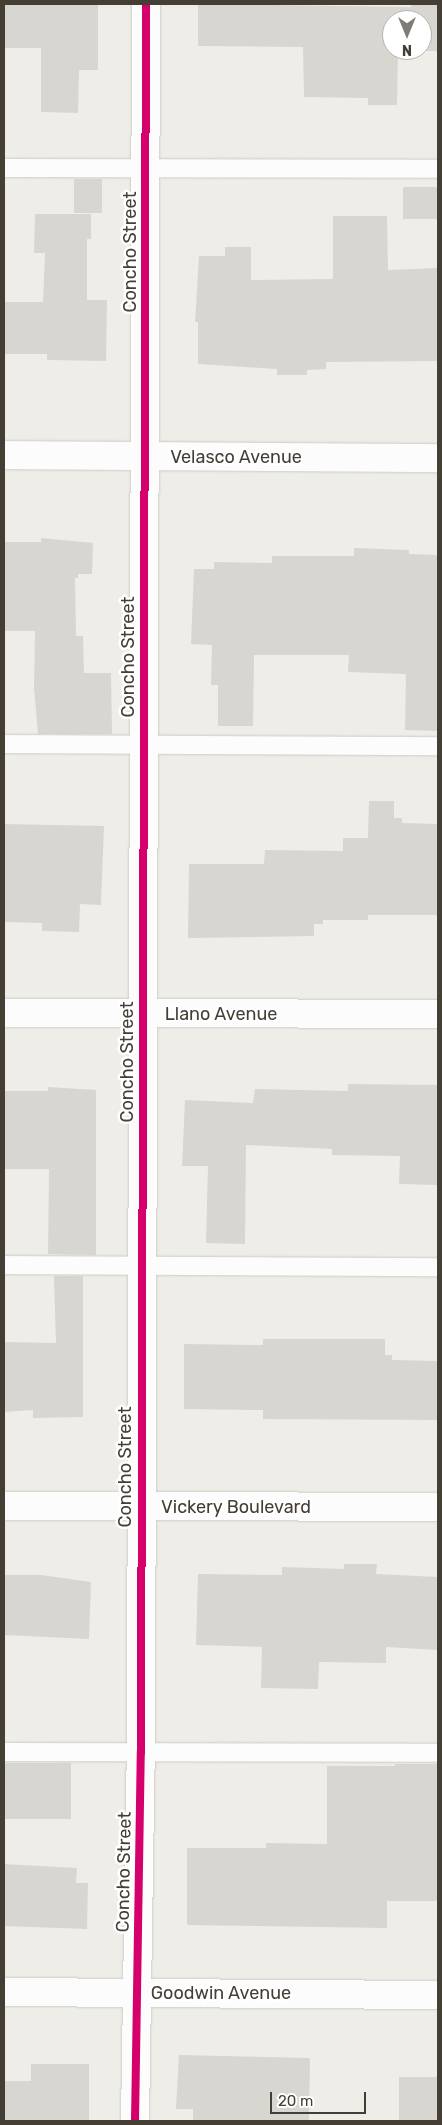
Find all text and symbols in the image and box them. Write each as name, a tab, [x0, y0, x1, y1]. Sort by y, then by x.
north arrow	[382, 10, 432, 60]
text: N	[402, 41, 412, 58]
street label: Concho Street	[119, 192, 141, 312]
street label: Velasco Avenue	[170, 446, 302, 468]
street label: Concho Street	[117, 597, 139, 717]
street label: Concho Street	[116, 1002, 138, 1122]
street label: Llano Avenue	[164, 1003, 278, 1025]
street label: Concho Street	[114, 1407, 136, 1527]
street label: Vickery Boulevard	[161, 1496, 311, 1518]
street label: Concho Street	[112, 1811, 136, 1933]
street label: Goodwin Avenue	[151, 1982, 291, 2004]
scale bar	[272, 2082, 368, 2114]
text: 20 m	[278, 2092, 313, 2110]

